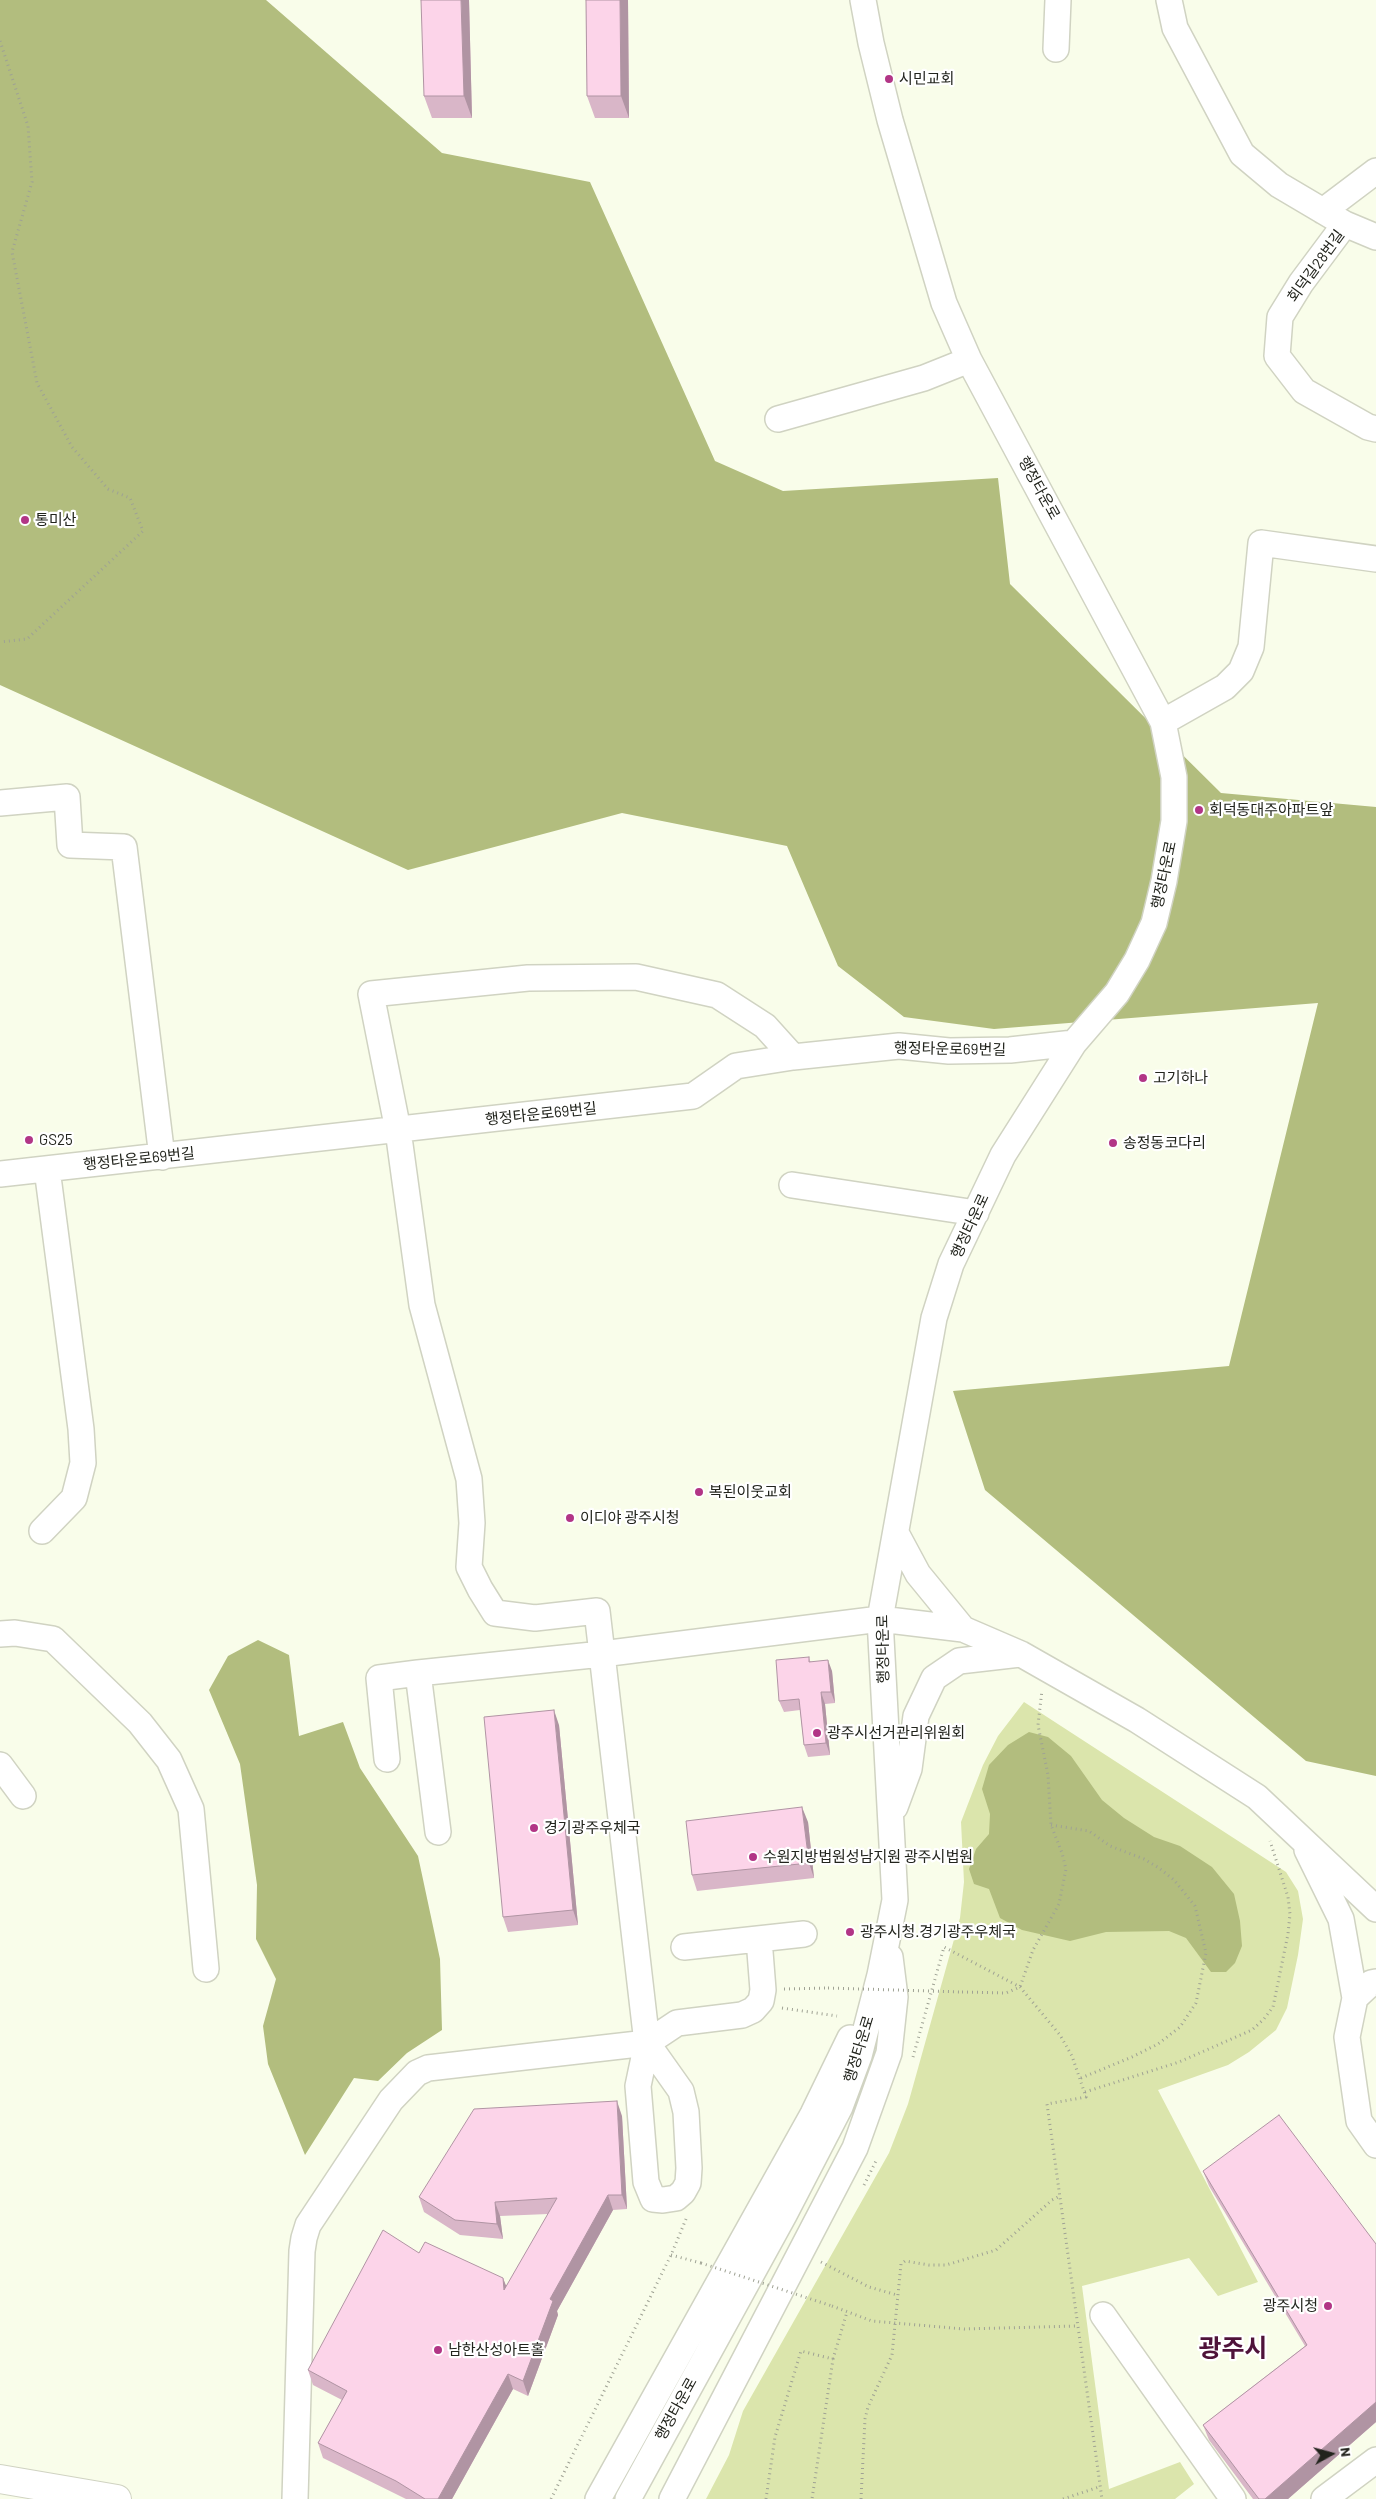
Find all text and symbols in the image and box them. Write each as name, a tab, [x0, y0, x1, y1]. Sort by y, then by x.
place label: 시민교회	[899, 70, 954, 88]
marker: 시민교회	[883, 73, 895, 85]
street label: 회덕길28번길	[1284, 226, 1348, 306]
street label: 행정타운로	[1014, 453, 1064, 523]
place label: 통미산	[35, 511, 76, 529]
marker: 통미산	[19, 514, 31, 526]
place label: 회덕동대주아파트앞	[1209, 801, 1333, 819]
marker: 회덕동대주아파트앞	[1193, 804, 1205, 816]
street label: 행정타운로	[1148, 839, 1180, 911]
street label: 행정타운로69번길	[894, 1039, 1006, 1059]
place label: 고기하나	[1153, 1069, 1208, 1087]
marker: 고기하나	[1137, 1072, 1149, 1084]
street label: 행정타운로69번길	[484, 1099, 598, 1129]
place label: GS25	[39, 1131, 73, 1149]
marker: GS25	[23, 1134, 35, 1146]
place label: 송정동코다리	[1123, 1134, 1206, 1152]
marker: 송정동코다리	[1107, 1137, 1119, 1149]
street label: 행정타운로69번길	[82, 1144, 196, 1174]
street label: 행정타운로	[947, 1191, 993, 1261]
place label: 복된이웃교회	[709, 1483, 792, 1501]
marker: 복된이웃교회	[693, 1486, 705, 1498]
place label: 이디야 광주시청	[580, 1509, 680, 1527]
marker: 이디야 광주시청	[564, 1512, 576, 1524]
street label: 행정타운로	[873, 1614, 893, 1684]
place label: 광주시선거관리위원회	[827, 1724, 965, 1742]
marker: 광주시선거관리위원회	[811, 1727, 823, 1739]
place label: 경기광주우체국	[544, 1819, 641, 1837]
marker: 경기광주우체국	[528, 1822, 540, 1834]
place label: 수원지방법원성남지원 광주시법원	[763, 1848, 973, 1866]
marker: 수원지방법원성남지원 광주시법원	[747, 1851, 759, 1863]
place label: 광주시청.경기광주우체국	[860, 1923, 1016, 1941]
marker: 광주시청.경기광주우체국	[844, 1926, 856, 1938]
street label: 행정타운로	[840, 2013, 878, 2085]
place label: 광주시청	[1263, 2297, 1318, 2315]
marker: 광주시청	[1322, 2300, 1334, 2312]
district label: 광주시	[1199, 2334, 1267, 2364]
place label: 남한산성아트홀	[448, 2341, 545, 2359]
marker: 남한산성아트홀	[432, 2344, 444, 2356]
street label: 행정타운로	[651, 2374, 701, 2444]
north arrow	[1306, 2429, 1356, 2479]
text: N	[1337, 2446, 1355, 2458]

